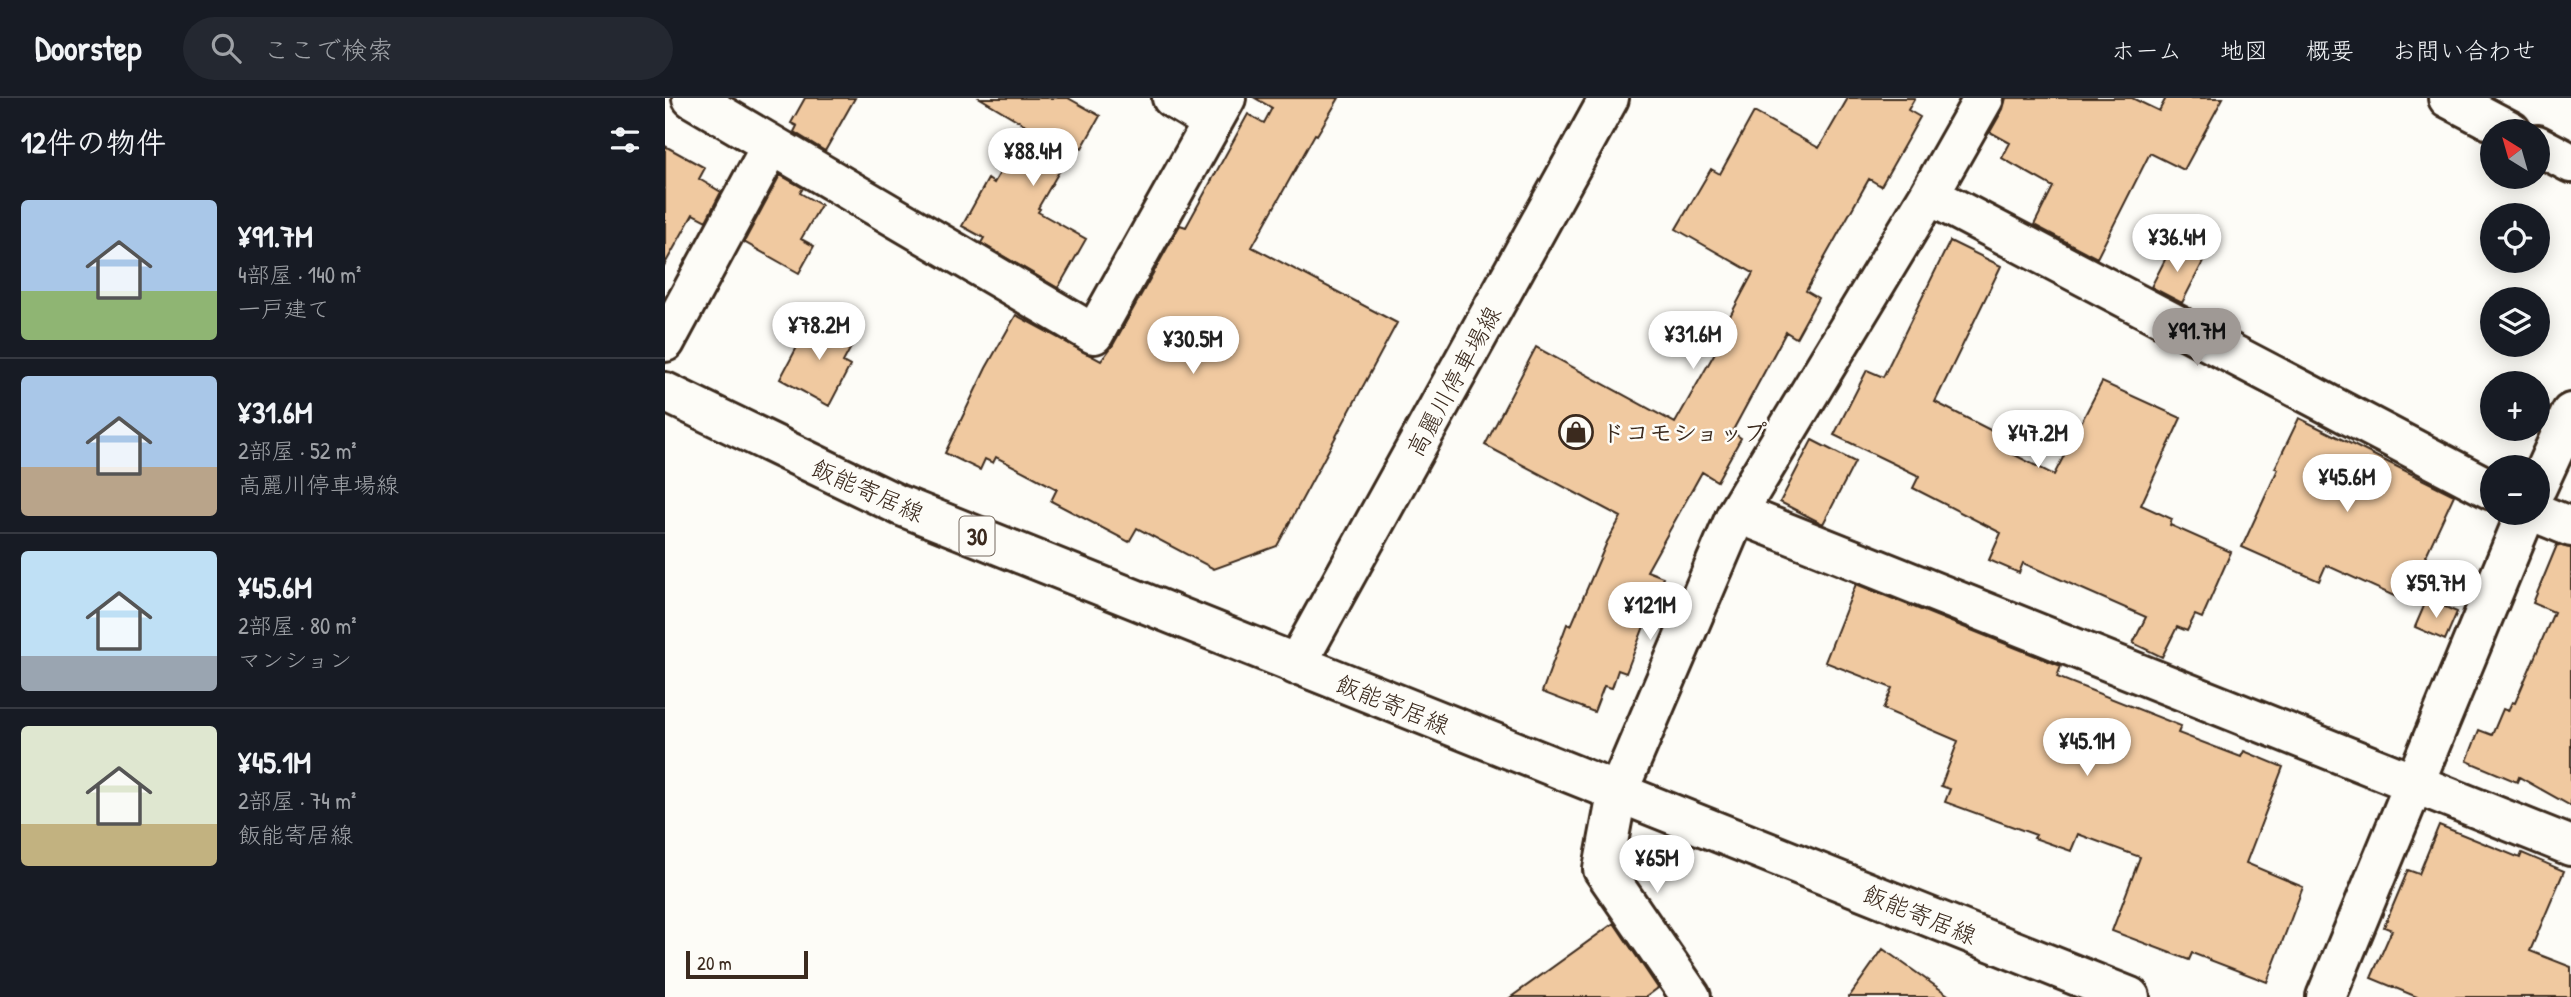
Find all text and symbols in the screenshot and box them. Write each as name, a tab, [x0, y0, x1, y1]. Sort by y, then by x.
search box	[183, 17, 673, 80]
text: Doorstep	[35, 26, 141, 70]
icon: search	[207, 29, 245, 67]
text: ここで検索	[263, 32, 393, 67]
text: ホーム	[2111, 34, 2182, 66]
text: 地図	[2220, 34, 2268, 66]
text: 概要	[2306, 34, 2354, 66]
text: お問い合わせ	[2392, 34, 2536, 66]
north arrow	[2480, 119, 2550, 189]
map controls	[2480, 119, 2550, 525]
icon: filters	[606, 121, 644, 159]
text: 12件の物件	[21, 122, 166, 162]
pin: ¥88.4M	[976, 129, 1090, 188]
text: ¥88.4M	[1004, 135, 1062, 166]
button: locate	[2480, 203, 2550, 273]
pin: ¥36.4M	[2120, 214, 2234, 274]
text: ¥91.7M	[238, 216, 313, 256]
text: ¥36.4M	[2148, 221, 2206, 252]
icon: home	[77, 228, 161, 312]
text: 4部屋 · 140 m²	[238, 259, 361, 290]
button: layers	[2480, 287, 2550, 357]
text: 一戸建て	[238, 293, 330, 324]
street label: 高麗川停車場線	[1398, 300, 1508, 462]
pin: ¥78.2M	[762, 302, 876, 362]
pin: ¥91.7M	[2140, 308, 2254, 368]
text: ¥78.2M	[788, 309, 850, 340]
pin: ¥31.6M	[1636, 312, 1750, 371]
text: ¥91.7M	[2168, 315, 2226, 346]
pin: ¥30.5M	[1136, 316, 1250, 376]
text: ¥31.6M	[1664, 318, 1722, 349]
text: ¥30.5M	[1163, 323, 1223, 354]
button: +	[2480, 371, 2550, 441]
text: ¥31.6M	[238, 392, 313, 432]
icon: home	[77, 404, 161, 488]
pin: ¥47.2M	[1981, 410, 2095, 470]
shop icon: ドコモショップ	[1557, 413, 1595, 451]
place label: ドコモショップ	[1601, 416, 1767, 448]
text: ¥47.2M	[2008, 417, 2068, 448]
text: 2部屋 · 52 m²	[238, 435, 357, 466]
street label: 飯能寄居線	[807, 451, 929, 529]
pin: ¥45.6M	[2290, 454, 2404, 514]
button: −	[2480, 455, 2550, 525]
text: ¥45.6M	[2319, 461, 2375, 492]
text: 高麗川停車場線	[238, 469, 399, 500]
road number: 30	[959, 516, 995, 556]
pin: ¥59.7M	[2379, 560, 2493, 620]
text: ¥45.6M	[238, 567, 312, 607]
text: ¥59.7M	[2407, 567, 2465, 598]
icon: home	[77, 579, 161, 663]
pin: ¥121M	[1601, 582, 1699, 642]
text: ¥121M	[1624, 589, 1676, 620]
text: 2部屋 · 80 m²	[238, 610, 356, 641]
text: マンション	[238, 644, 352, 675]
street label: 飯能寄居線	[1331, 667, 1455, 741]
pin: ¥45.1M	[2030, 718, 2144, 778]
text: ¥45.1M	[2059, 725, 2115, 756]
text: ¥45.1M	[238, 742, 311, 782]
icon: home	[77, 754, 161, 838]
text: 2部屋 · 74 m²	[238, 785, 356, 816]
text: 飯能寄居線	[238, 819, 353, 850]
pin: ¥65M	[1616, 836, 1698, 895]
text: ¥65M	[1635, 842, 1679, 873]
street label: 飯能寄居線	[1858, 877, 1982, 951]
scale bar	[686, 948, 809, 980]
text: 20 m	[697, 950, 732, 976]

